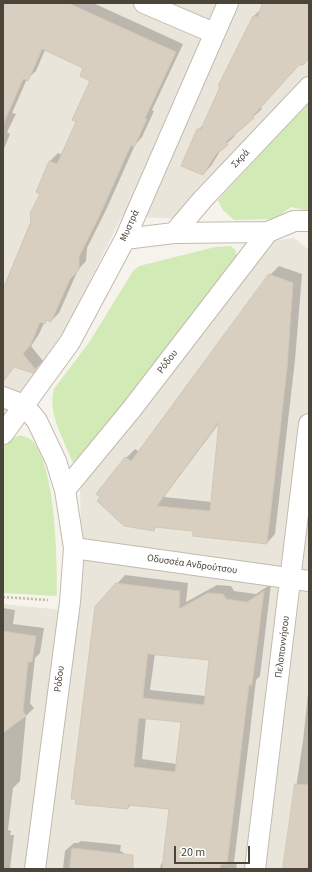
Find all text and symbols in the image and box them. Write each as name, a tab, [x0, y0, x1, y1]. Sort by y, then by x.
street label: Σκρά	[229, 147, 253, 171]
street label: Μυστρά	[118, 208, 142, 244]
street label: Ρόδου	[155, 348, 181, 376]
street label: Οδυσσέα Ανδρούτσου	[146, 553, 238, 577]
street label: Πελοποννήσου	[273, 615, 293, 679]
street label: Ρόδου	[52, 665, 68, 693]
scale bar	[176, 838, 252, 864]
text: 20 m	[181, 844, 205, 861]

